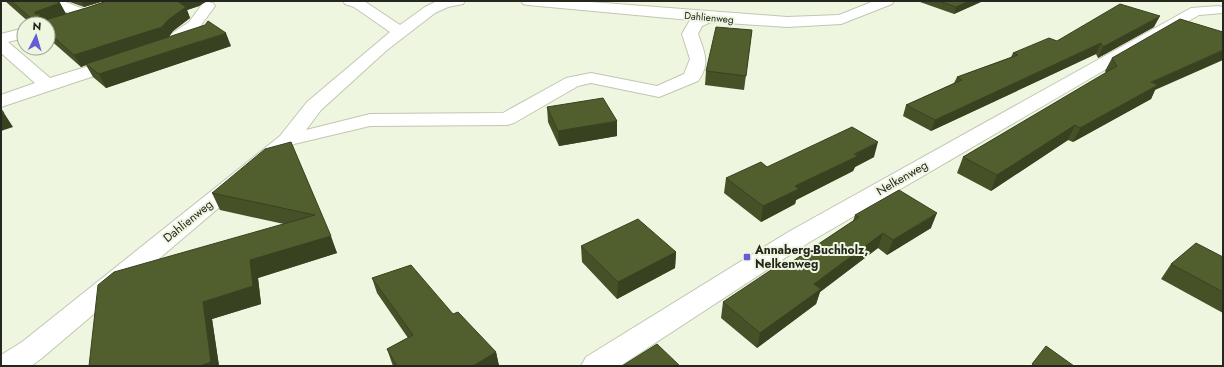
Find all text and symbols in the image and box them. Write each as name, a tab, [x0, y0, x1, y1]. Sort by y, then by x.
street label: Dahlienweg	[684, 8, 734, 27]
north arrow	[16, 16, 56, 56]
text: N	[32, 18, 42, 34]
street label: Nelkenweg	[873, 156, 931, 200]
street label: Dahlienweg	[159, 195, 217, 247]
place label: Annaberg-Buchholz, Nelkenweg	[754, 241, 869, 273]
marker: Annaberg-Buchholz, Nelkenweg	[742, 252, 752, 262]

